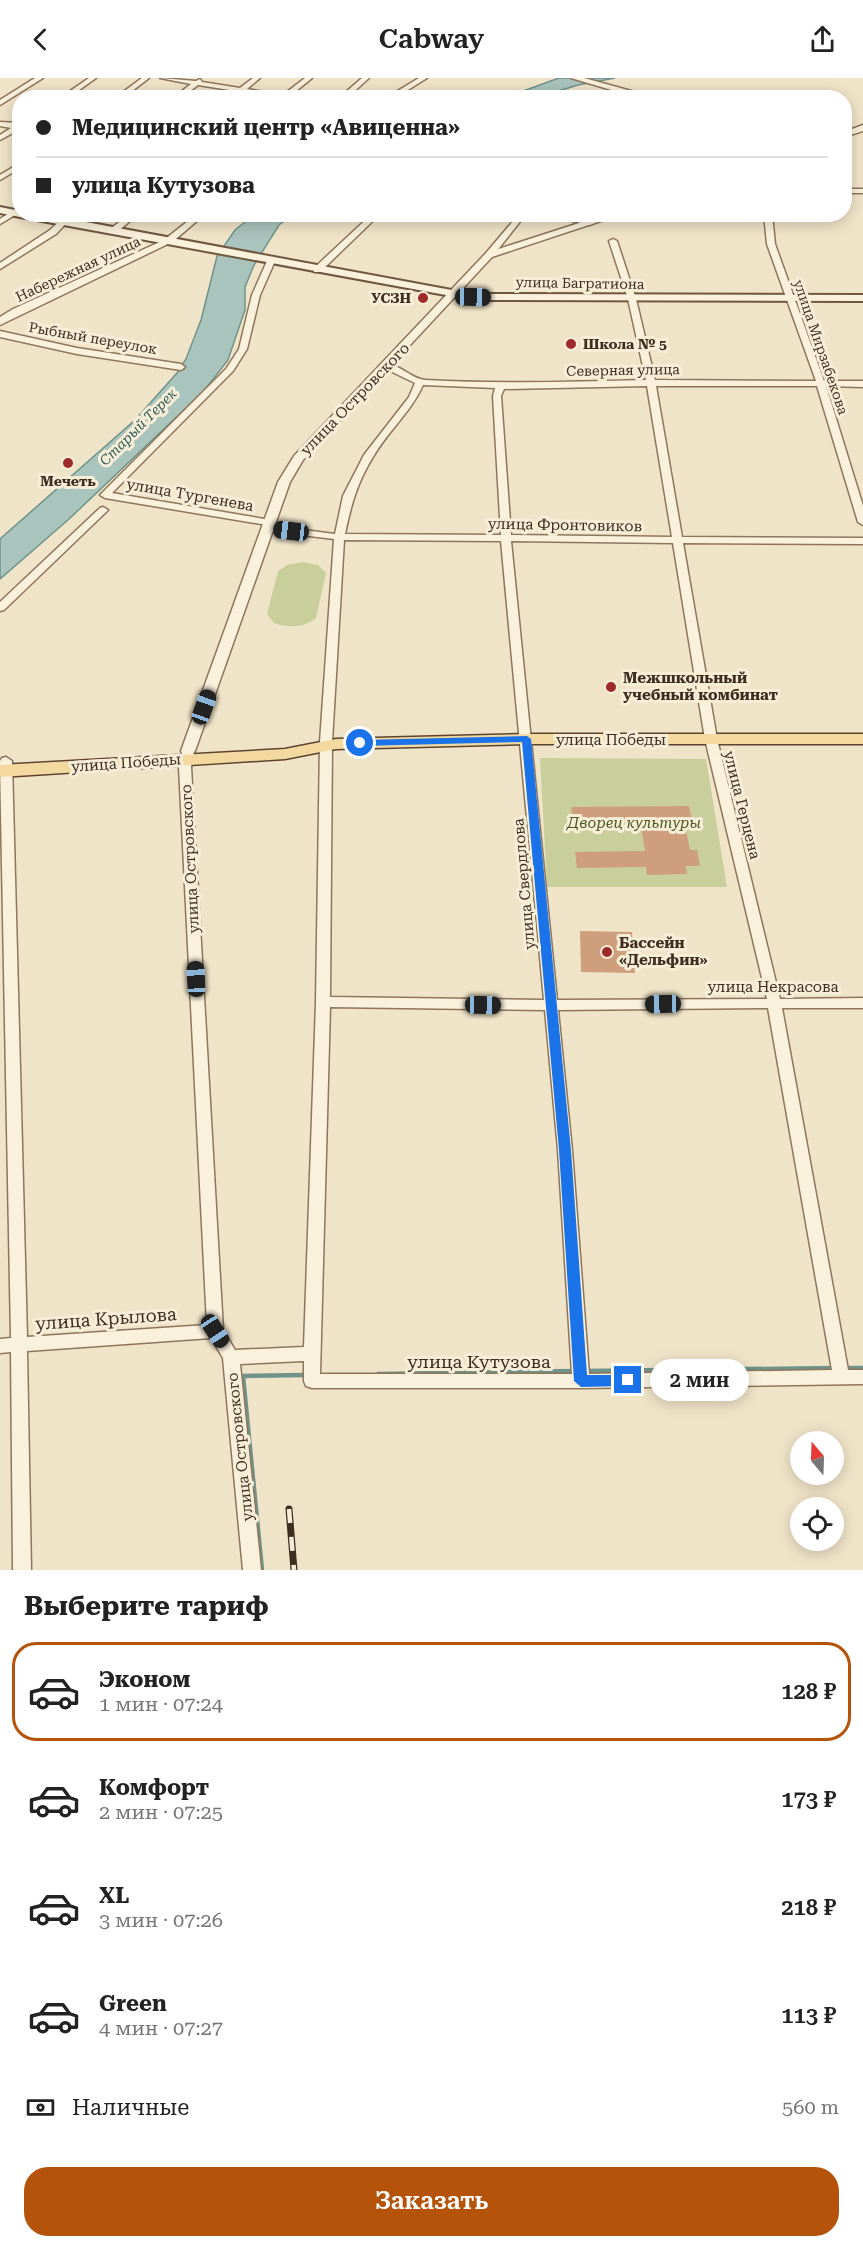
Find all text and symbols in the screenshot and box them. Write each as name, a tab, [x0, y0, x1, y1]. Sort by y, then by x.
icon: back	[24, 23, 57, 56]
text: Cabway	[379, 23, 484, 55]
icon: share	[806, 23, 839, 56]
text: Медицинский центр «Авиценна»	[72, 115, 460, 140]
text: улица Кутузова	[72, 173, 255, 198]
street label: Набережная улица	[13, 233, 143, 305]
street label: улица Багратиона	[515, 274, 645, 292]
street label: улица Мирзабекова	[790, 277, 852, 417]
car	[455, 288, 491, 306]
place label: УСЗН	[371, 290, 411, 306]
marker: УСЗН	[416, 291, 430, 305]
street label: Рыбный переулок	[28, 319, 159, 357]
place label: Школа № 5	[583, 336, 667, 352]
marker: Школа № 5	[564, 337, 578, 351]
street label: улица Островского	[297, 339, 413, 459]
street label: Северная улица	[566, 361, 680, 379]
water label: Старый Терек	[96, 385, 180, 469]
marker: Мечеть	[61, 456, 75, 470]
place label: Мечеть	[40, 473, 96, 489]
street label: улица Тургенева	[125, 475, 255, 515]
street label: улица Фронтовиков	[488, 515, 642, 535]
car	[272, 520, 310, 542]
place label: Межшкольный учебный комбинат	[623, 669, 778, 704]
marker: Межшкольный учебный комбинат	[604, 680, 618, 694]
car	[189, 687, 219, 727]
route start	[346, 729, 373, 756]
street label: улица Победы	[556, 731, 666, 749]
street label: улица Герцена	[720, 749, 764, 861]
street label: улица Победы	[70, 750, 182, 776]
street label: улица Островского	[177, 784, 203, 934]
park label: Дворец культуры	[566, 814, 701, 832]
street label: улица Свердлова	[509, 818, 539, 950]
place label: Бассейн «Дельфин»	[619, 934, 708, 969]
marker: Бассейн «Дельфин»	[600, 945, 614, 959]
car	[186, 961, 206, 997]
street label: улица Некрасова	[707, 978, 839, 996]
car	[645, 995, 681, 1013]
car	[465, 996, 501, 1014]
street label: улица Крылова	[35, 1303, 177, 1334]
car	[198, 1311, 232, 1351]
street label: улица Кутузова	[407, 1351, 551, 1372]
callout: 2 мин	[649, 1359, 748, 1401]
route end	[614, 1366, 641, 1393]
text: 2 мин	[670, 1368, 729, 1392]
street label: улица Островского	[223, 1372, 257, 1522]
north arrow	[790, 1431, 844, 1485]
map controls	[790, 1431, 844, 1551]
button: locate	[790, 1497, 844, 1551]
text: Выберите тариф	[24, 1590, 269, 1622]
icon: car	[27, 1665, 81, 1719]
text: Эконом	[99, 1667, 190, 1692]
text: 128 ₽	[781, 1679, 836, 1704]
text: 1 мин · 07:24	[99, 1692, 223, 1716]
icon: car	[27, 1773, 81, 1827]
text: Комфорт	[99, 1775, 209, 1800]
text: 173 ₽	[781, 1787, 836, 1812]
text: 2 мин · 07:25	[99, 1800, 223, 1824]
icon: car	[27, 1881, 81, 1935]
text: XL	[99, 1883, 129, 1908]
text: 218 ₽	[781, 1895, 836, 1920]
text: 3 мин · 07:26	[99, 1908, 223, 1932]
icon: car	[27, 1989, 81, 2043]
text: Green	[99, 1991, 167, 2016]
text: 113 ₽	[781, 2003, 836, 2028]
text: 4 мин · 07:27	[99, 2016, 223, 2040]
icon: cash	[24, 2091, 57, 2124]
text: Наличные	[72, 2095, 189, 2120]
text: 560 m	[782, 2095, 839, 2119]
button: Заказать	[24, 2167, 839, 2236]

